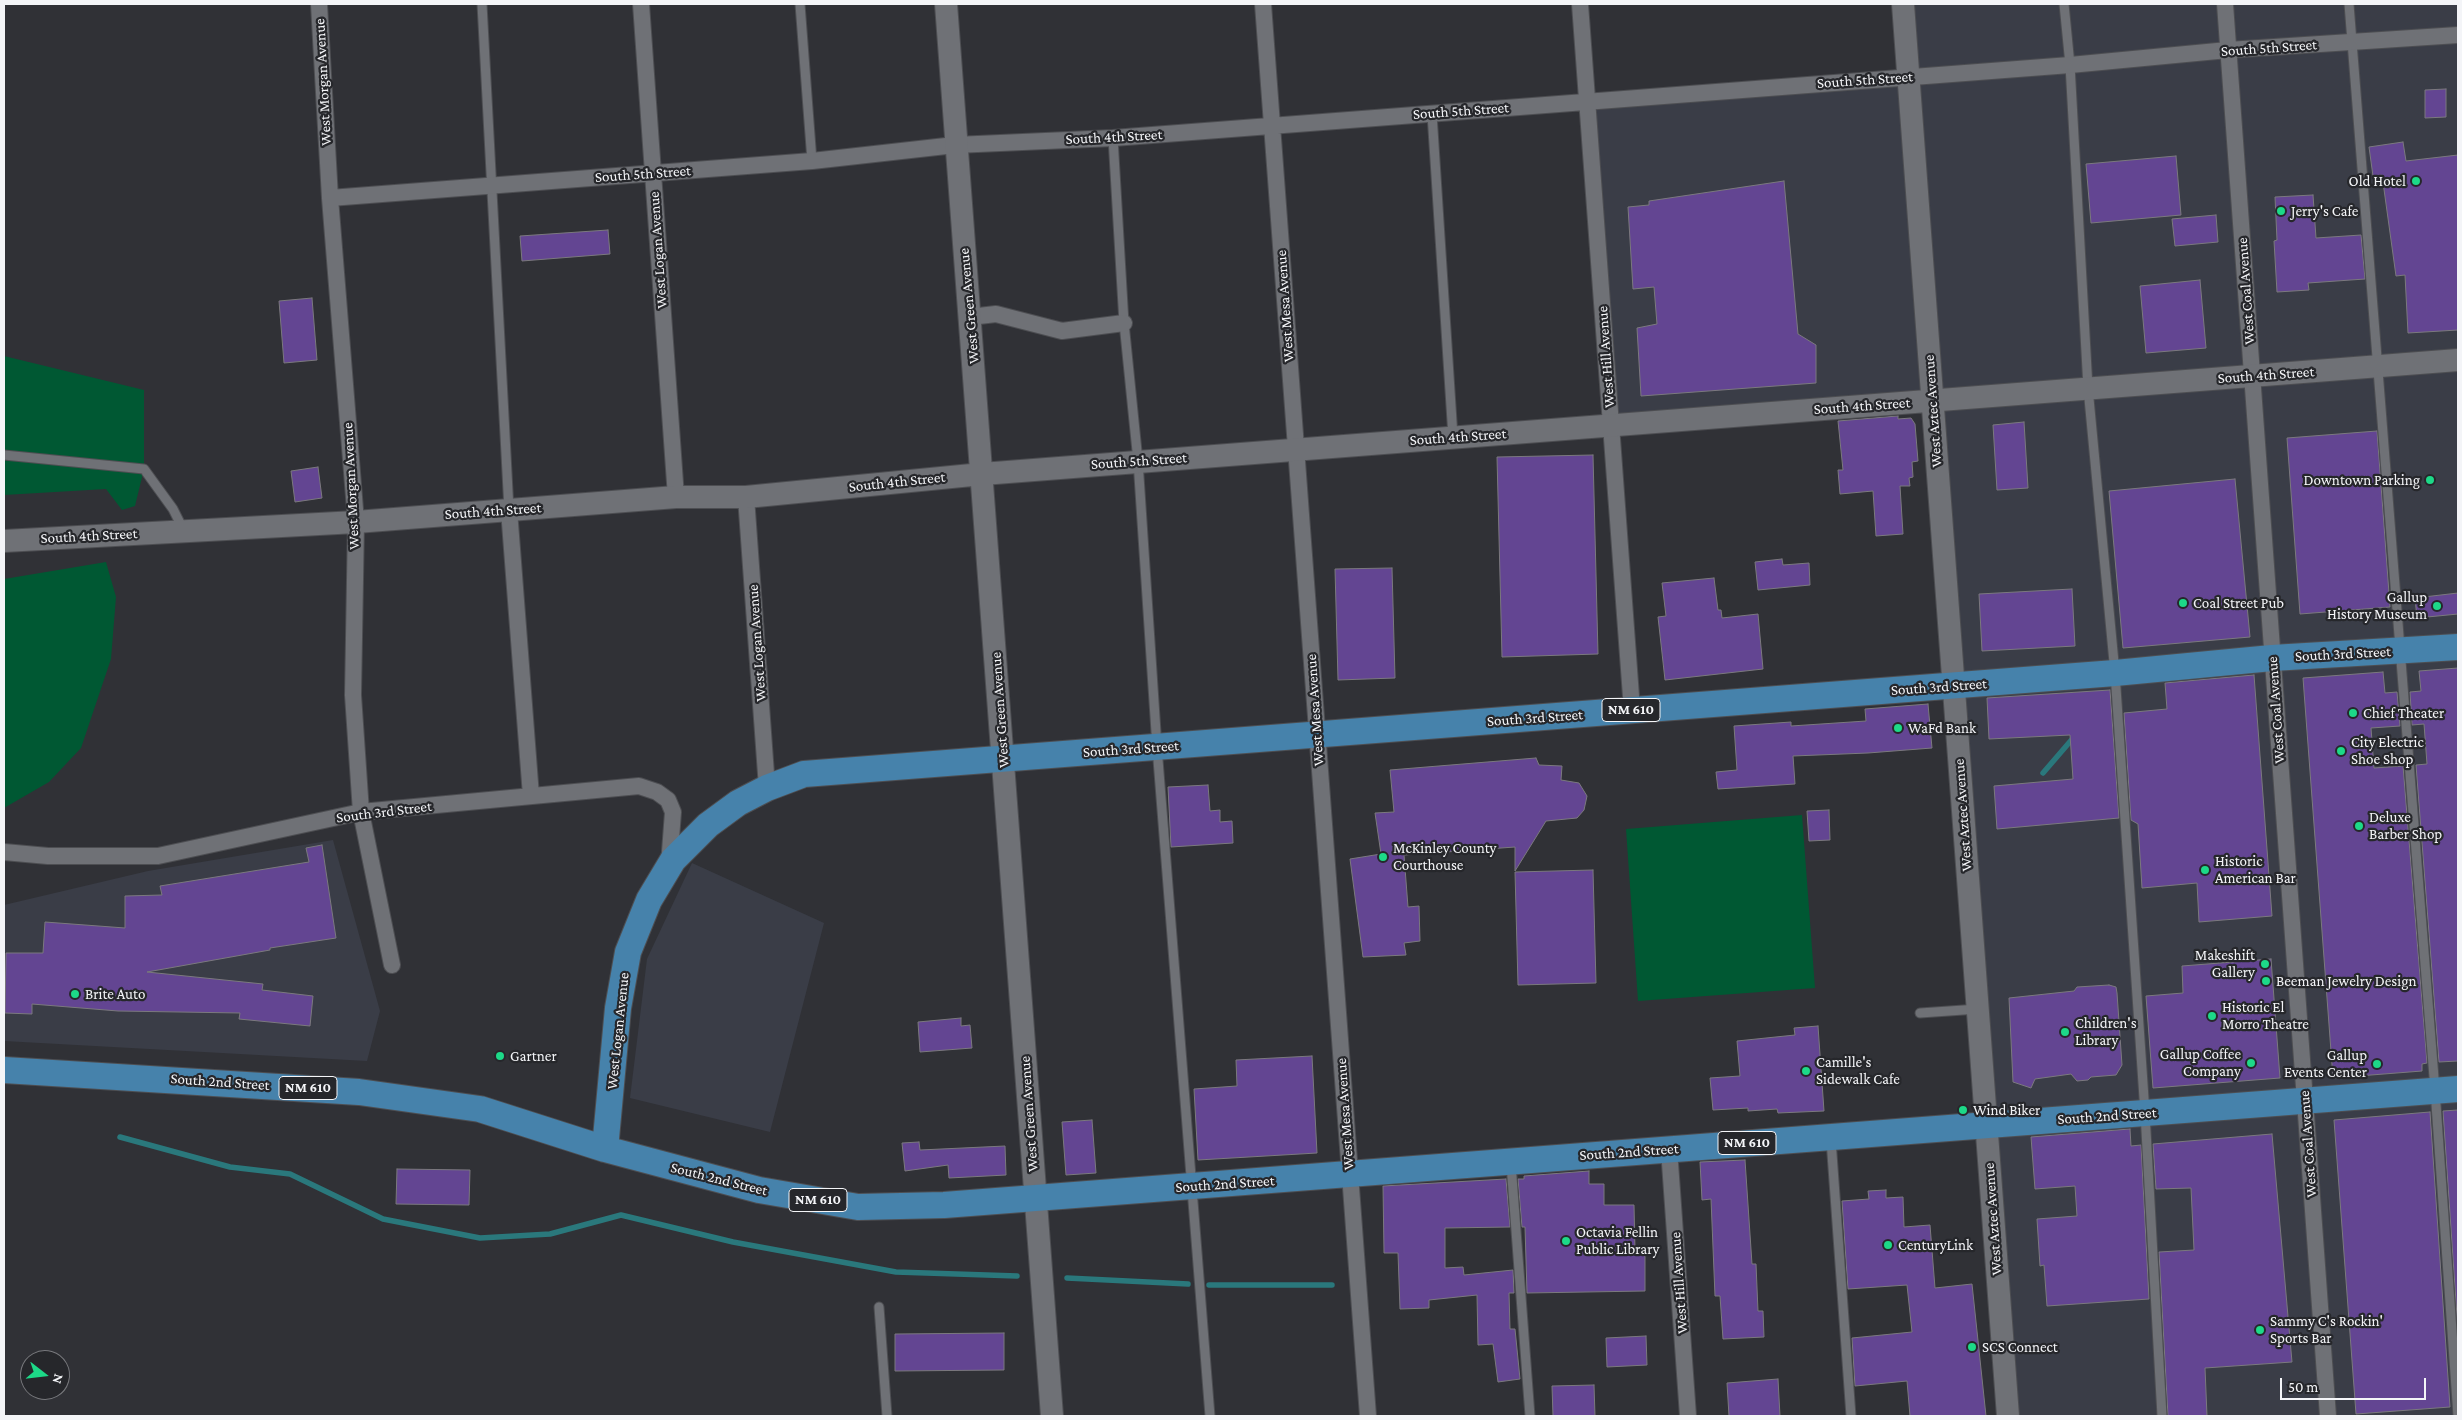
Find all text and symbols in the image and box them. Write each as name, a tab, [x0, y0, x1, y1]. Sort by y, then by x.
street label: West Morgan Avenue	[311, 18, 335, 146]
street label: South 5th Street	[2220, 36, 2318, 60]
street label: South 5th Street	[1816, 68, 1914, 92]
street label: South 5th Street	[1412, 99, 1510, 123]
street label: South 4th Street	[1065, 125, 1163, 149]
street label: South 5th Street	[594, 162, 692, 186]
place label: Old Hotel	[2349, 172, 2406, 190]
marker: Old Hotel	[2410, 175, 2422, 187]
street label: West Logan Avenue	[645, 191, 671, 309]
place label: Jerry's Cafe	[2291, 202, 2358, 220]
marker: Jerry's Cafe	[2275, 205, 2287, 217]
street label: West Coal Avenue	[2233, 237, 2259, 345]
street label: West Green Avenue	[955, 247, 983, 365]
street label: West Mesa Avenue	[1272, 249, 1298, 363]
street label: West Hill Avenue	[1593, 305, 1619, 409]
street label: West Aztec Avenue	[1920, 354, 1946, 468]
street label: South 4th Street	[2217, 363, 2315, 387]
street label: South 4th Street	[1813, 394, 1911, 418]
street label: West Morgan Avenue	[339, 422, 363, 550]
street label: South 4th Street	[1409, 425, 1507, 449]
street label: South 5th Street	[1090, 449, 1188, 473]
street label: South 4th Street	[848, 468, 946, 496]
place label: Downtown Parking	[2303, 471, 2420, 489]
marker: Downtown Parking	[2424, 474, 2436, 486]
street label: South 4th Street	[444, 499, 542, 523]
street label: South 4th Street	[40, 524, 138, 548]
street label: West Logan Avenue	[744, 584, 770, 702]
place label: Gallup History Museum	[2327, 588, 2427, 623]
place label: Coal Street Pub	[2193, 594, 2284, 612]
marker: Coal Street Pub	[2177, 597, 2189, 609]
marker: Gallup History Museum	[2431, 600, 2443, 612]
street label: South 3rd Street	[2294, 642, 2392, 666]
street label: West Green Avenue	[987, 651, 1013, 769]
street label: West Mesa Avenue	[1302, 653, 1328, 767]
street label: West Coal Avenue	[2263, 656, 2289, 764]
street label: South 3rd Street	[1890, 675, 1988, 699]
road number: NM 610	[1602, 698, 1660, 722]
place label: Chief Theater	[2363, 704, 2444, 722]
street label: South 3rd Street	[1486, 706, 1584, 730]
marker: Chief Theater	[2347, 707, 2359, 719]
place label: WaFd Bank	[1908, 719, 1976, 737]
marker: WaFd Bank	[1892, 722, 1904, 734]
place label: City Electric Shoe Shop	[2351, 733, 2424, 768]
street label: South 3rd Street	[1082, 737, 1180, 761]
marker: City Electric Shoe Shop	[2335, 745, 2347, 757]
street label: West Aztec Avenue	[1950, 758, 1976, 872]
street label: South 3rd Street	[335, 797, 433, 827]
place label: Deluxe Barber Shop	[2369, 808, 2442, 843]
marker: Deluxe Barber Shop	[2353, 820, 2365, 832]
place label: McKinley County Courthouse	[1393, 839, 1497, 874]
marker: McKinley County Courthouse	[1377, 851, 1389, 863]
place label: Historic American Bar	[2215, 852, 2296, 887]
marker: Historic American Bar	[2199, 864, 2211, 876]
place label: Makeshift Gallery	[2195, 946, 2255, 981]
marker: Makeshift Gallery	[2259, 958, 2271, 970]
street label: West Logan Avenue	[603, 972, 633, 1090]
place label: Beeman Jewelry Design	[2276, 972, 2416, 990]
marker: Beeman Jewelry Design	[2260, 975, 2272, 987]
place label: Brite Auto	[85, 985, 145, 1003]
marker: Brite Auto	[69, 988, 81, 1000]
place label: Historic El Morro Theatre	[2222, 998, 2309, 1033]
marker: Historic El Morro Theatre	[2206, 1010, 2218, 1022]
place label: Children's Library	[2075, 1014, 2137, 1049]
marker: Children's Library	[2059, 1026, 2071, 1038]
place label: Gallup Coffee Company	[2160, 1045, 2241, 1080]
place label: Gallup Events Center	[2284, 1046, 2367, 1081]
place label: Gartner	[510, 1047, 557, 1065]
marker: Gartner	[494, 1050, 506, 1062]
place label: Camille's Sidewalk Cafe	[1816, 1053, 1900, 1088]
street label: West Green Avenue	[1016, 1055, 1042, 1173]
street label: West Mesa Avenue	[1332, 1057, 1358, 1171]
marker: Gallup Coffee Company	[2245, 1057, 2257, 1069]
marker: Gallup Events Center	[2371, 1058, 2383, 1070]
marker: Camille's Sidewalk Cafe	[1800, 1065, 1812, 1077]
street label: South 2nd Street	[170, 1070, 270, 1094]
road number: NM 610	[279, 1076, 337, 1100]
street label: West Coal Avenue	[2295, 1090, 2321, 1198]
place label: Wind Biker	[1973, 1101, 2040, 1119]
marker: Wind Biker	[1957, 1104, 1969, 1116]
street label: South 2nd Street	[2057, 1104, 2157, 1128]
road number: NM 610	[1718, 1132, 1776, 1154]
street label: South 2nd Street	[1579, 1140, 1679, 1164]
street label: South 2nd Street	[669, 1158, 769, 1200]
street label: West Aztec Avenue	[1980, 1162, 2006, 1276]
street label: South 2nd Street	[1175, 1172, 1275, 1196]
road number: NM 610	[789, 1188, 847, 1212]
place label: Octavia Fellin Public Library	[1576, 1223, 1659, 1258]
street label: West Hill Avenue	[1666, 1231, 1692, 1335]
marker: Octavia Fellin Public Library	[1560, 1235, 1572, 1247]
place label: CenturyLink	[1898, 1236, 1973, 1254]
marker: CenturyLink	[1882, 1239, 1894, 1251]
place label: Sammy C's Rockin' Sports Bar	[2270, 1312, 2383, 1347]
marker: Sammy C's Rockin' Sports Bar	[2254, 1324, 2266, 1336]
place label: SCS Connect	[1982, 1338, 2058, 1356]
marker: SCS Connect	[1966, 1341, 1978, 1353]
north arrow	[20, 1350, 70, 1400]
scale bar	[2282, 1368, 2428, 1400]
text: N	[49, 1372, 67, 1386]
text: 50 m	[2288, 1379, 2318, 1395]

